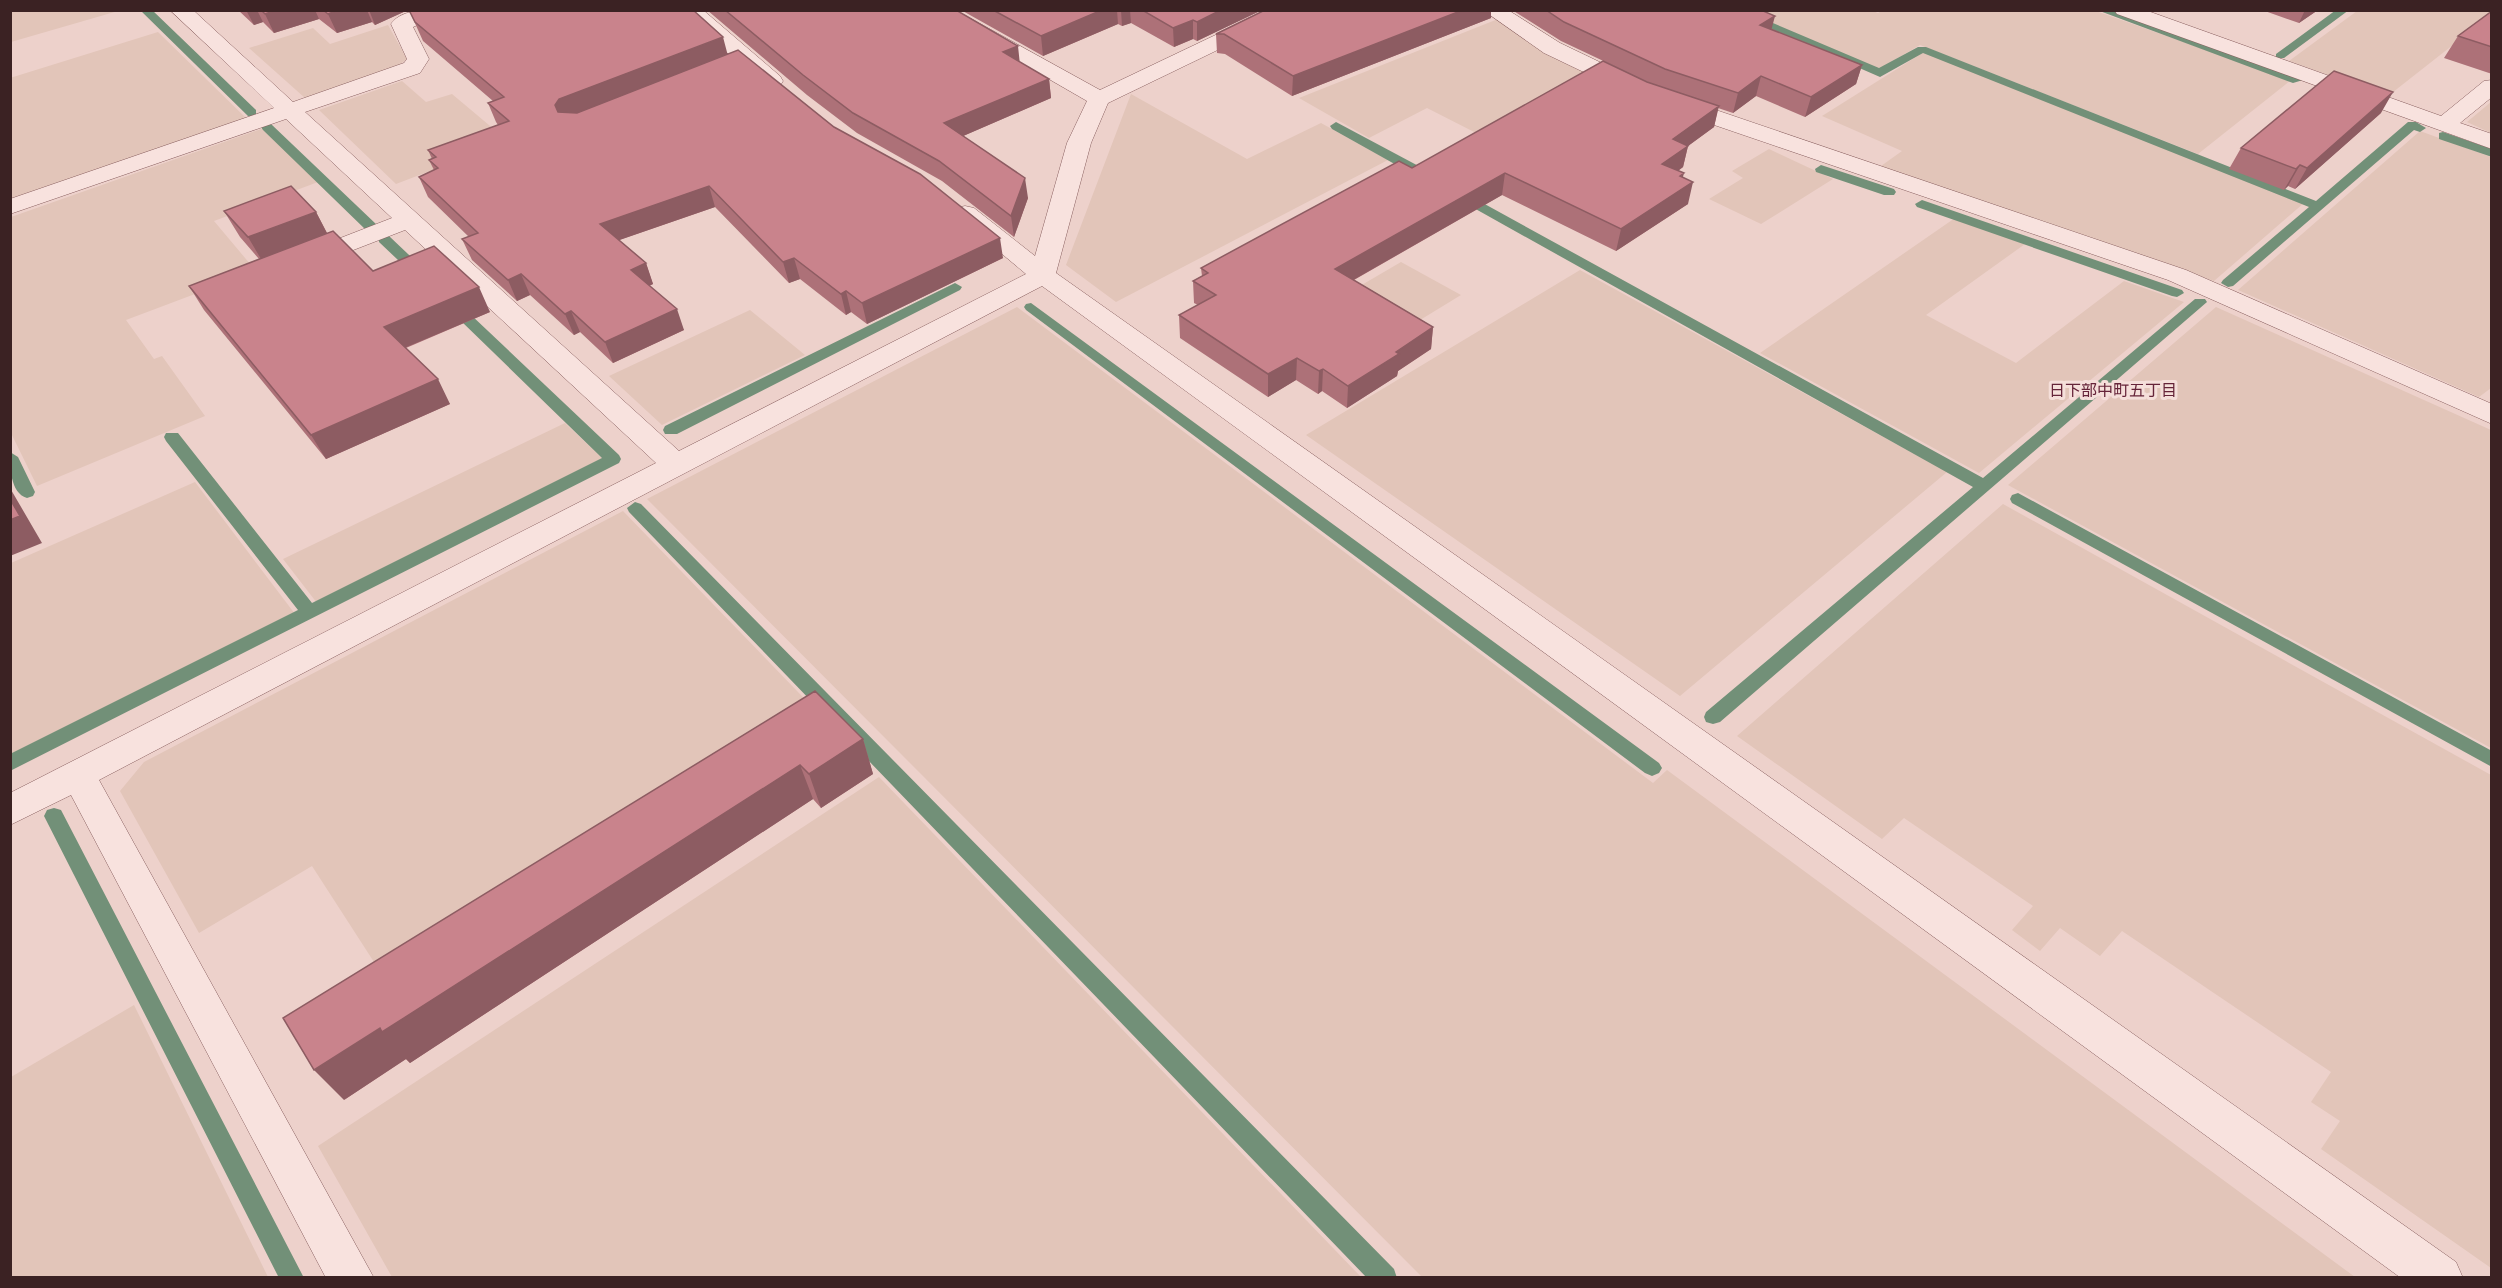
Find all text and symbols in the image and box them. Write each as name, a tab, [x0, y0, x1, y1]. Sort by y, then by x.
district label: 日下部中町五丁目	[2049, 379, 2177, 401]

